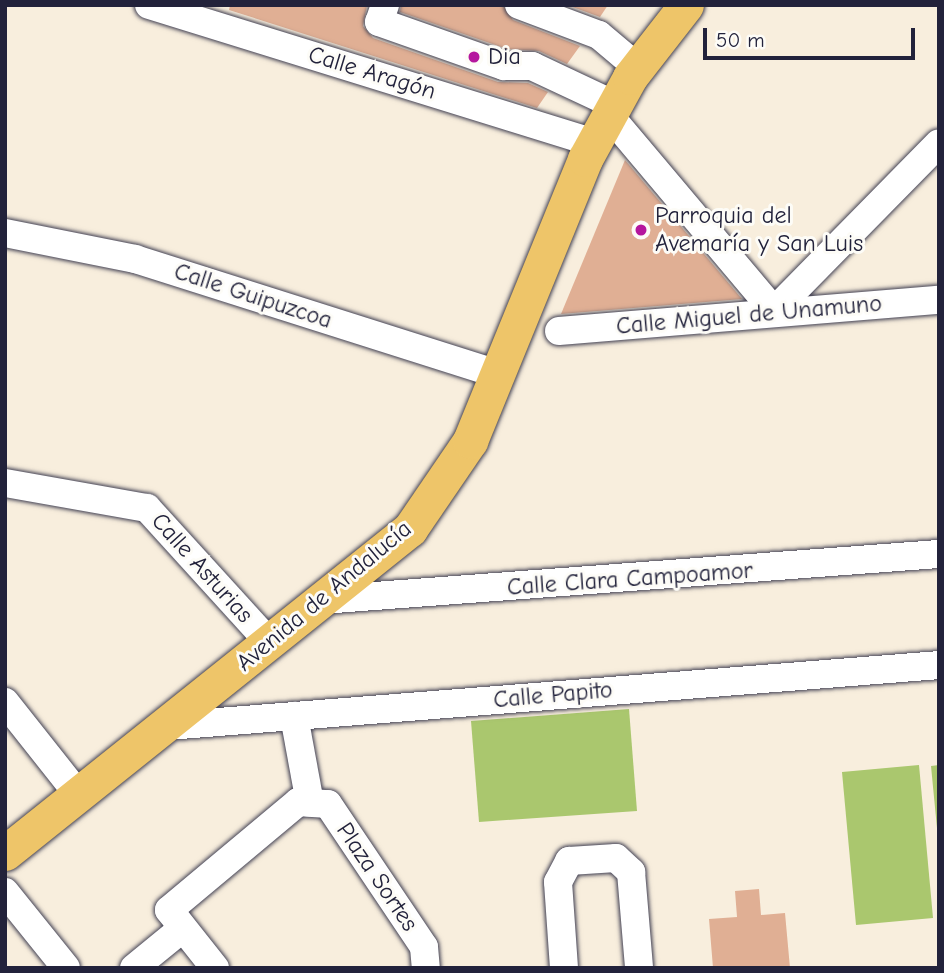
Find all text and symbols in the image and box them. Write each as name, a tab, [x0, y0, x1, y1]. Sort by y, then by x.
scale bar	[706, 14, 918, 58]
text: 50 m	[716, 28, 765, 52]
street label: Calle Aragón	[305, 40, 439, 106]
place label: Dia	[488, 43, 521, 71]
marker: Dia	[466, 49, 482, 65]
place label: Parroquia del Avemaría y San Luis	[655, 202, 863, 258]
marker: Parroquia del Avemaría y San Luis	[633, 222, 649, 238]
street label: Calle Guipuzcoa	[171, 257, 335, 335]
street label: Calle Miguel de Unamuno	[615, 289, 883, 341]
street label: Calle Asturias	[145, 507, 259, 629]
street label: Avenida de Andalucía	[231, 514, 417, 678]
street label: Calle Clara Campoamor	[506, 556, 754, 602]
street label: Calle Papito	[492, 675, 614, 715]
street label: Plaza Sortes	[330, 817, 424, 937]

